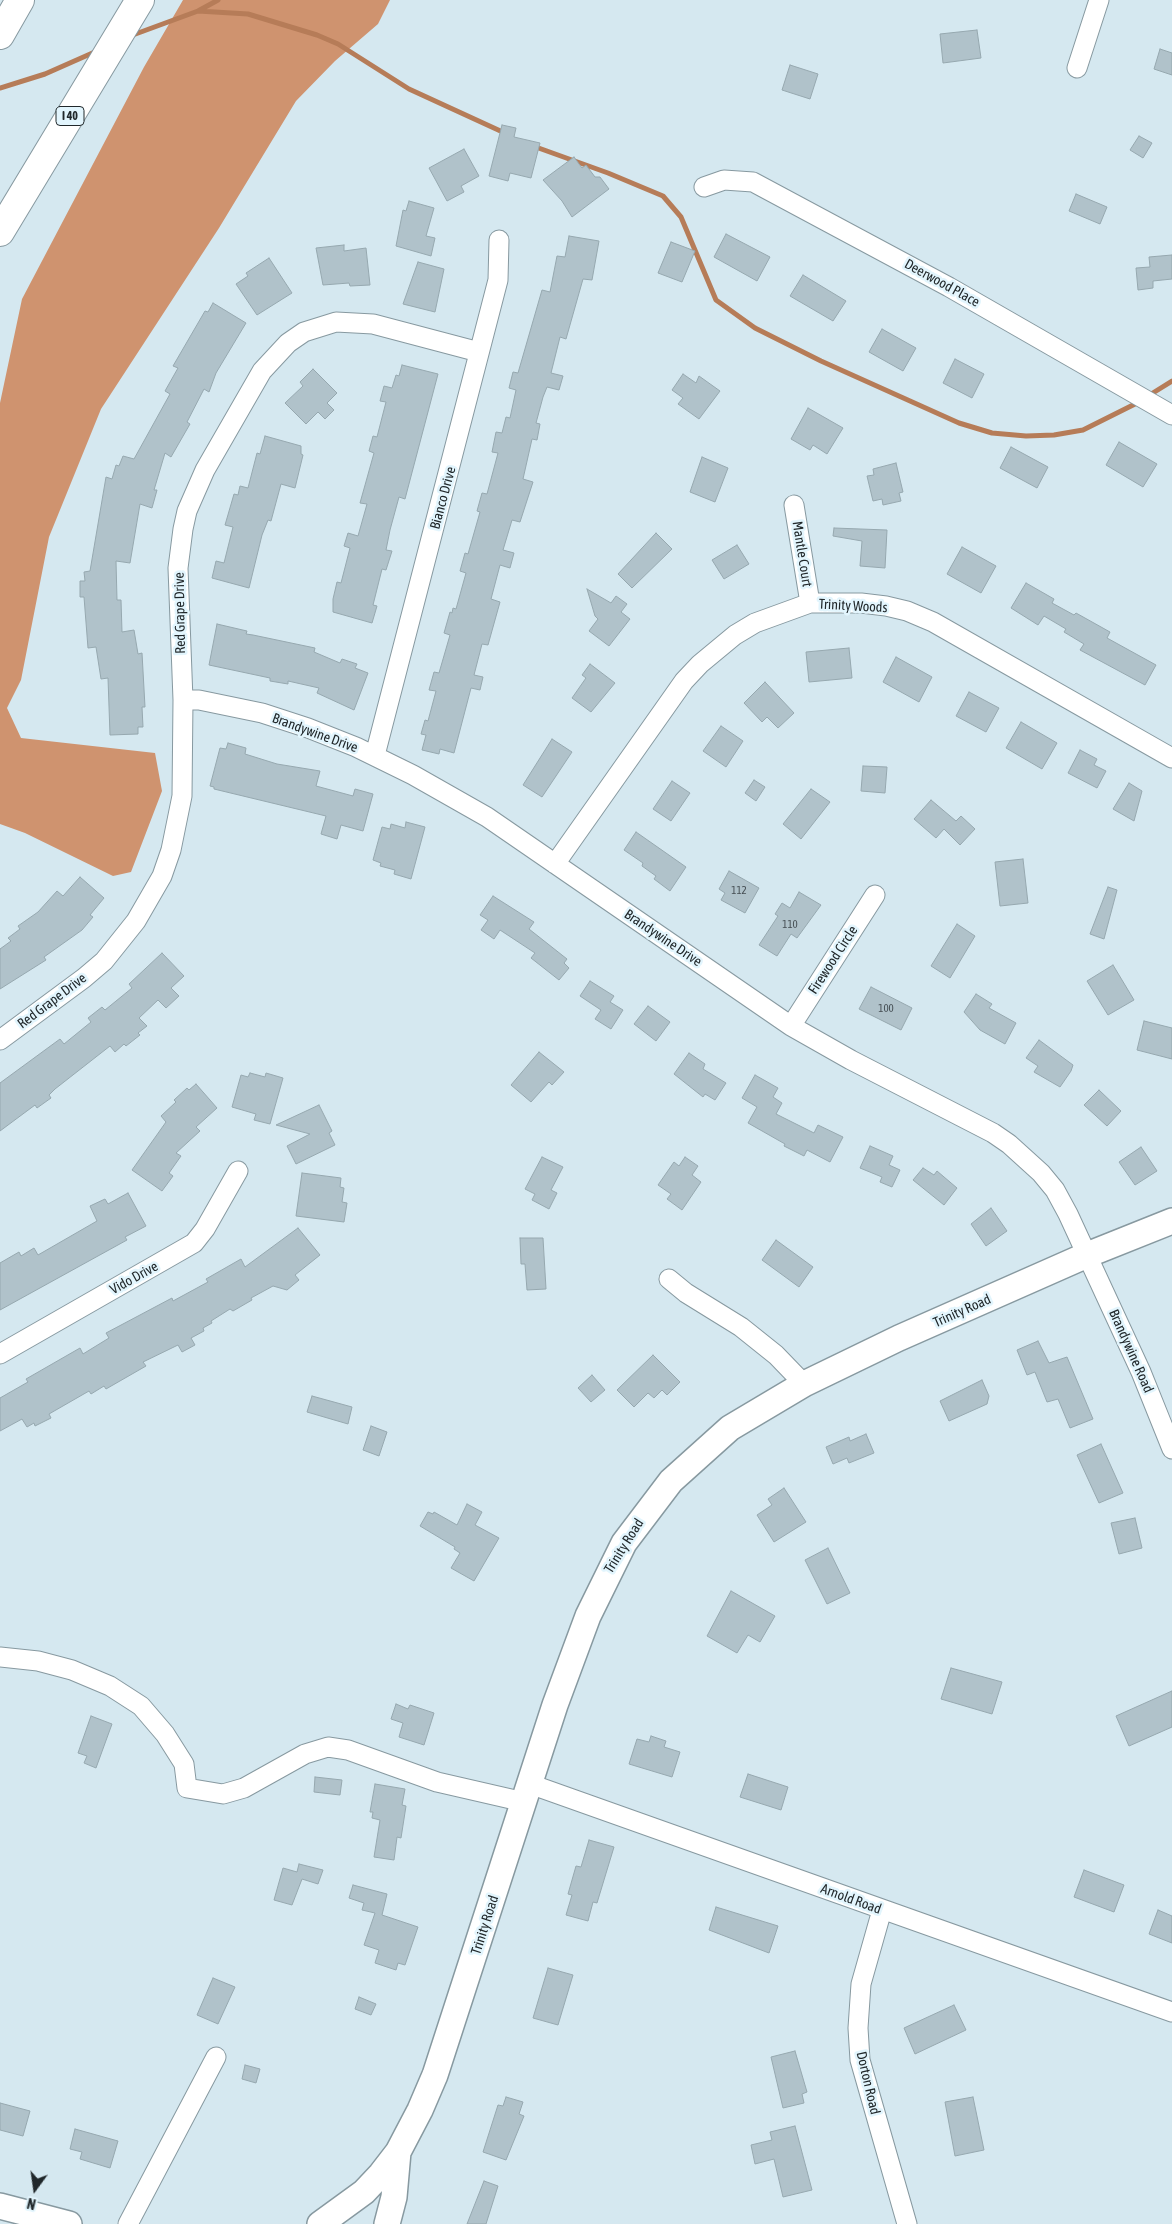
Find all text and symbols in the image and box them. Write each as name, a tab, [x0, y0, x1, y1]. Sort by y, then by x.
road number: I 40	[56, 106, 84, 125]
street label: Deerwood Place	[902, 255, 982, 311]
street label: Bianco Drive	[427, 465, 459, 531]
street label: Mantle Court	[789, 520, 815, 588]
street label: Red Grape Drive	[171, 572, 189, 654]
street label: Trinity Woods	[818, 596, 888, 616]
street label: Brandywine Drive	[270, 710, 360, 756]
house number: 112	[731, 884, 747, 898]
street label: Brandywine Drive	[621, 906, 705, 970]
house number: 110	[782, 918, 798, 932]
street label: Firewood Circle	[805, 923, 861, 997]
street label: Red Grape Drive	[14, 970, 90, 1032]
house number: 100	[878, 1002, 894, 1016]
street label: Vido Drive	[107, 1258, 161, 1298]
street label: Trinity Road	[931, 1291, 993, 1331]
street label: Brandywine Road	[1105, 1307, 1157, 1395]
street label: Trinity Road	[601, 1516, 647, 1576]
street label: Arnold Road	[818, 1880, 884, 1918]
street label: Trinity Road	[468, 1893, 502, 1957]
street label: Dorton Road	[853, 2050, 883, 2116]
north arrow	[10, 2164, 60, 2214]
text: N	[25, 2195, 37, 2212]

